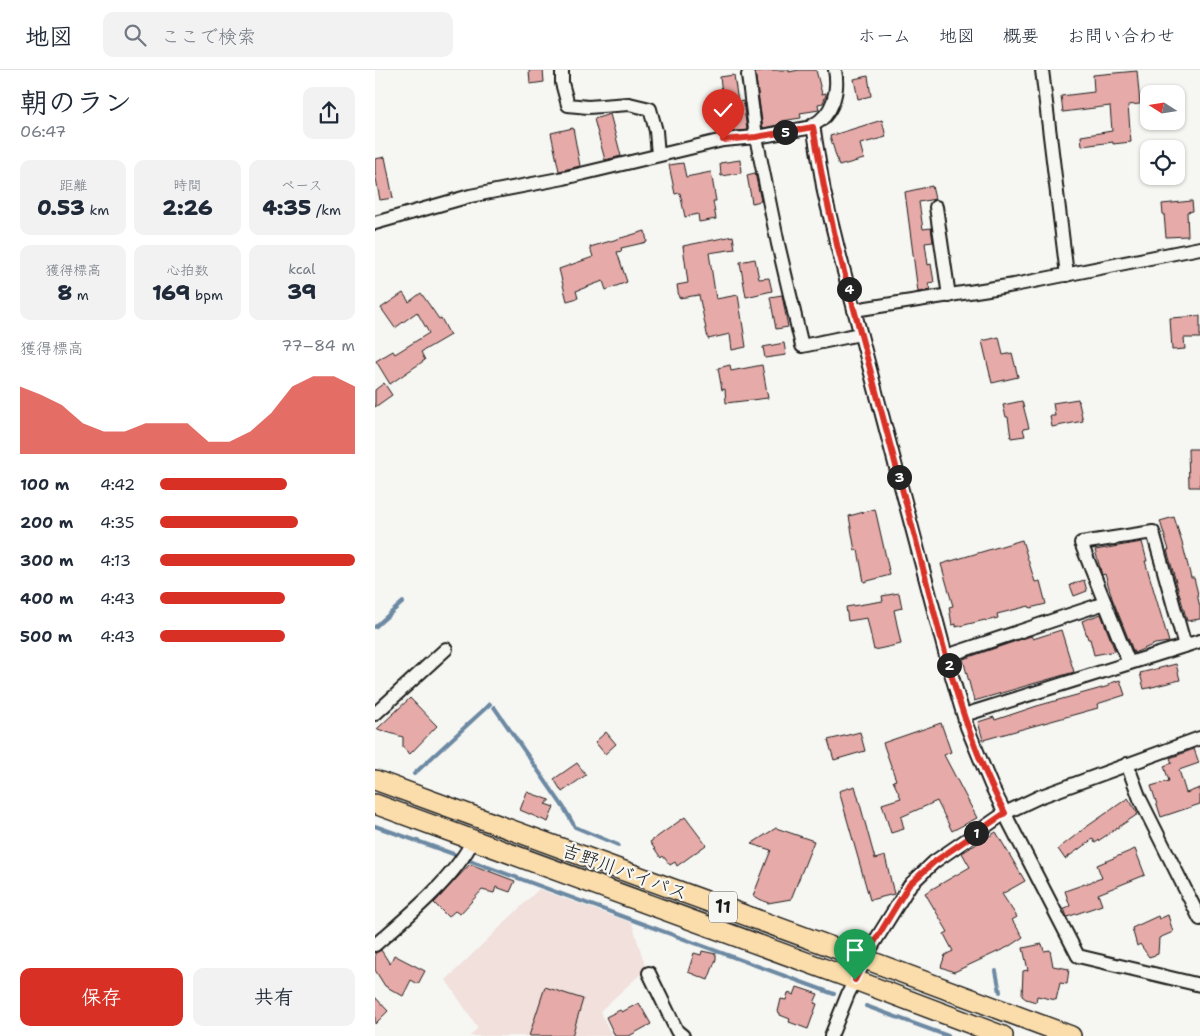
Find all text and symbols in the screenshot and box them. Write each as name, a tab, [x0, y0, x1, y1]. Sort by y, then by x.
search box	[103, 12, 453, 57]
text: 地図	[25, 21, 73, 53]
icon: search	[121, 21, 149, 49]
text: ここで検索	[161, 24, 256, 49]
text: ホーム	[858, 24, 911, 48]
text: 地図	[939, 24, 975, 48]
text: 概要	[1003, 24, 1039, 48]
text: お問い合わせ	[1067, 24, 1175, 48]
text: 朝のラン	[20, 83, 132, 121]
north arrow	[1140, 85, 1185, 130]
map controls	[1140, 85, 1185, 185]
button: share	[303, 87, 355, 139]
pin	[702, 89, 744, 140]
icon: check	[709, 96, 737, 124]
pin: 5	[773, 120, 797, 144]
text: 06:47	[20, 121, 66, 142]
text: 5	[781, 123, 790, 141]
button: locate	[1140, 140, 1185, 185]
text: 距離	[59, 176, 87, 194]
text: 時間	[173, 176, 201, 194]
text: ペース	[281, 176, 322, 194]
text: 0.53	[37, 194, 85, 222]
text: 2:26	[162, 194, 213, 222]
text: 4:35	[263, 194, 311, 222]
text: km	[85, 201, 109, 219]
text: /km	[311, 201, 341, 219]
text: kcal	[288, 260, 315, 278]
text: 獲得標高	[45, 261, 101, 279]
text: 心拍数	[166, 261, 208, 279]
pin: 4	[837, 276, 861, 302]
text: 39	[287, 278, 316, 306]
text: 8	[57, 279, 72, 307]
text: 169	[152, 279, 190, 307]
text: 4	[845, 280, 854, 298]
text: m	[72, 286, 89, 304]
text: bpm	[190, 286, 223, 304]
text: 77–84 m	[281, 335, 355, 356]
text: 獲得標高	[20, 338, 84, 359]
pin: 3	[887, 464, 911, 490]
text: 3	[895, 468, 904, 486]
text: 100 m	[20, 474, 69, 495]
text: 4:42	[100, 474, 135, 495]
text: 200 m	[20, 512, 73, 533]
text: 4:35	[100, 512, 135, 533]
text: 300 m	[20, 550, 74, 571]
text: 4:13	[100, 550, 131, 571]
text: 400 m	[20, 588, 74, 609]
text: 4:43	[100, 588, 135, 609]
text: 500 m	[20, 626, 72, 647]
text: 4:43	[100, 626, 135, 647]
pin: 2	[937, 652, 961, 678]
text: 2	[945, 656, 954, 674]
pin: 1	[963, 820, 989, 846]
text: 1	[973, 824, 980, 842]
street label: 吉野川バイパス	[558, 837, 691, 906]
road number: 11	[709, 892, 737, 922]
pin	[834, 929, 876, 980]
icon: arrive	[841, 936, 869, 964]
button: 保存	[20, 968, 183, 1026]
button: 共有	[193, 968, 355, 1026]

